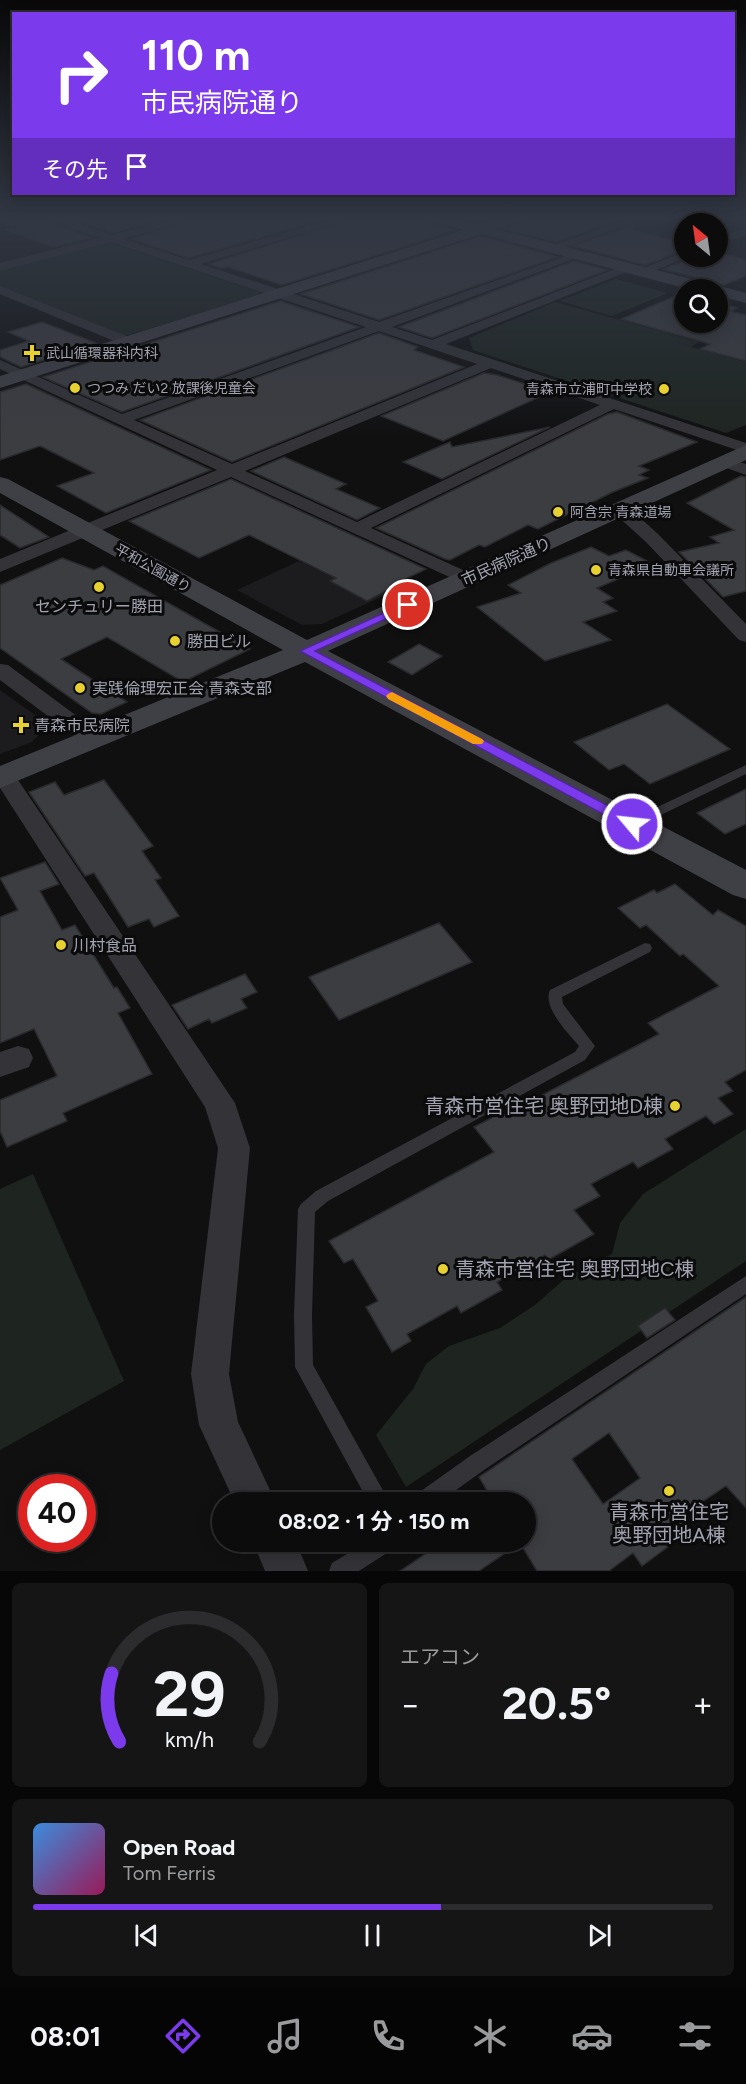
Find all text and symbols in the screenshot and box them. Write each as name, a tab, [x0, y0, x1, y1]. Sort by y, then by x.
text: 110 m	[141, 30, 250, 81]
icon: right	[42, 36, 120, 114]
text: 市民病院通り	[141, 86, 303, 119]
icon: arrive	[120, 150, 153, 183]
text: その先	[42, 156, 108, 183]
north arrow	[674, 213, 728, 267]
map controls	[674, 213, 728, 333]
button: search	[674, 279, 728, 333]
marker: 武山循環器科内科	[23, 344, 41, 362]
place label: 武山循環器科内科	[46, 345, 158, 362]
place label: つつみ だい2 放課後児童会	[87, 380, 256, 397]
marker: つつみ だい2 放課後児童会	[68, 381, 82, 395]
place label: 青森市立浦町中学校	[526, 381, 652, 398]
marker: 青森市立浦町中学校	[657, 382, 671, 396]
place label: 阿含宗 青森道場	[570, 504, 671, 521]
marker: 阿含宗 青森道場	[551, 505, 565, 519]
street label: 市民病院通り	[458, 533, 554, 590]
street label: 平和公園通り	[112, 541, 194, 596]
place label: 青森県自動車会議所	[608, 562, 734, 579]
marker: 青森県自動車会議所	[589, 563, 603, 577]
pin	[382, 579, 433, 630]
marker: センチュリー勝田	[92, 580, 106, 594]
icon: arrive	[391, 588, 424, 621]
place label: センチュリー勝田	[35, 597, 163, 616]
place label: 勝田ビル	[187, 632, 251, 651]
marker: 勝田ビル	[168, 634, 182, 648]
place label: 実践倫理宏正会 青森支部	[92, 679, 272, 698]
marker: 実践倫理宏正会 青森支部	[73, 681, 87, 695]
marker: 青森市民病院	[12, 716, 30, 734]
place label: 青森市民病院	[34, 716, 130, 735]
position arrow	[600, 792, 664, 856]
place label: 川村食品	[73, 936, 137, 955]
marker: 川村食品	[54, 938, 68, 952]
place label: 青森市営住宅 奥野団地D棟	[424, 1094, 663, 1118]
marker: 青森市営住宅 奥野団地D棟	[668, 1099, 682, 1113]
place label: 青森市営住宅 奥野団地C棟	[455, 1257, 694, 1281]
marker: 青森市営住宅 奥野団地C棟	[436, 1262, 450, 1276]
speed limit sign: 40	[18, 1474, 96, 1552]
marker: 青森市営住宅 奥野団地A棟	[662, 1484, 676, 1498]
place label: 青森市営住宅 奥野団地A棟	[609, 1500, 729, 1547]
text: 08:02 · 1 分 · 150 m	[279, 1508, 469, 1535]
text: エアコン	[400, 1645, 480, 1669]
text: 29	[153, 1657, 226, 1732]
text: 20.5°	[502, 1676, 611, 1730]
text: −	[400, 1685, 421, 1724]
text: +	[692, 1685, 713, 1724]
text: km/h	[165, 1727, 214, 1752]
text: Open Road	[123, 1834, 235, 1861]
text: Tom Ferris	[123, 1861, 216, 1885]
icon: previous	[130, 1919, 163, 1952]
icon: pause	[356, 1919, 389, 1952]
icon: next	[583, 1919, 616, 1952]
icon: directions	[162, 2015, 204, 2057]
icon: music	[264, 2015, 306, 2057]
icon: phone	[367, 2015, 409, 2057]
icon: climate	[469, 2015, 511, 2057]
icon: car	[571, 2015, 613, 2057]
icon: filters	[674, 2015, 716, 2057]
text: 08:01	[30, 2020, 101, 2053]

